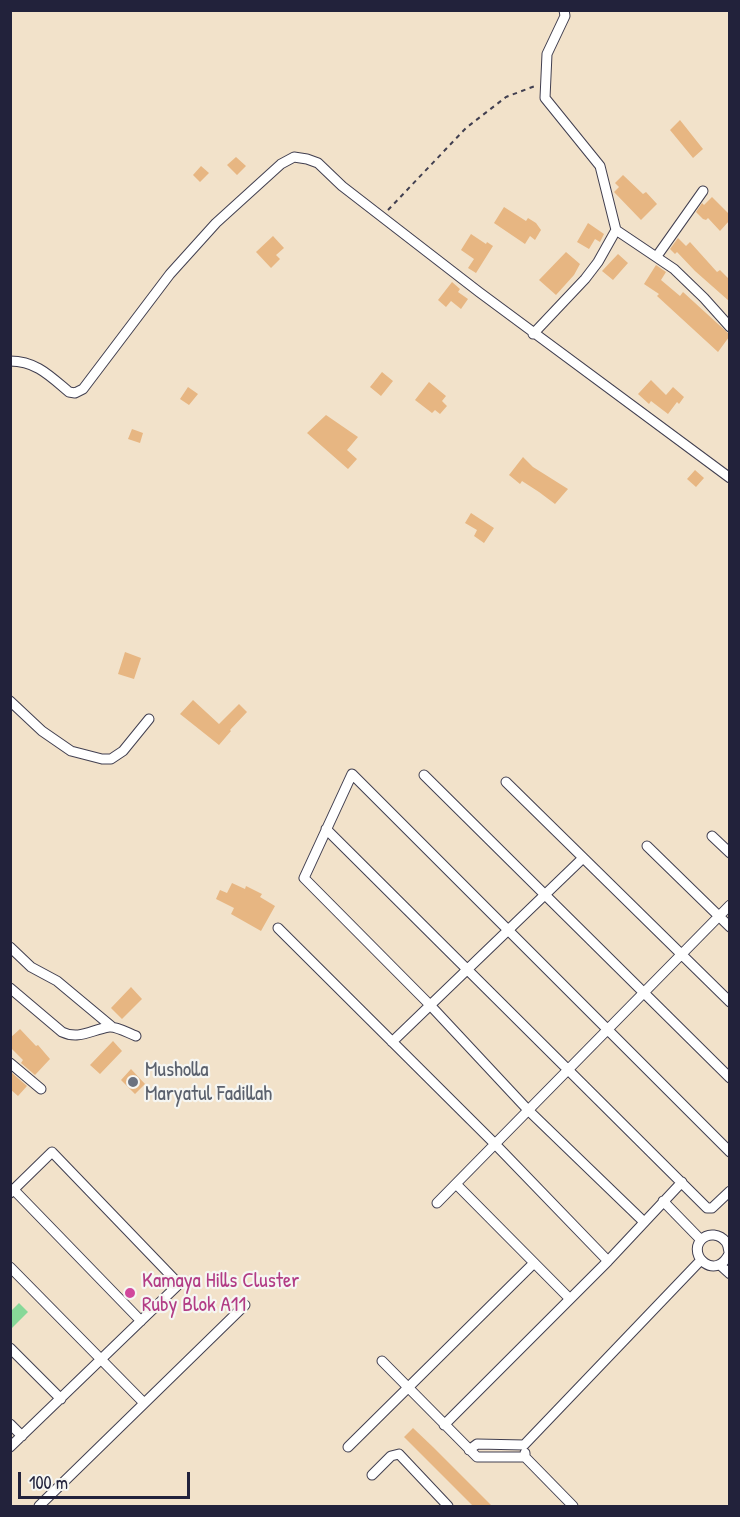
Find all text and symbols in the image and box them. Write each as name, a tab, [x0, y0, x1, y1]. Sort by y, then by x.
place label: Musholla Maryatul Fadillah	[145, 1057, 272, 1107]
marker: Musholla Maryatul Fadillah	[126, 1075, 140, 1089]
place label: Kamaya Hills Cluster Ruby Blok A11	[142, 1268, 299, 1318]
marker: Kamaya Hills Cluster Ruby Blok A11	[123, 1286, 137, 1300]
scale bar	[21, 1460, 194, 1498]
text: 100 m	[29, 1470, 68, 1495]

